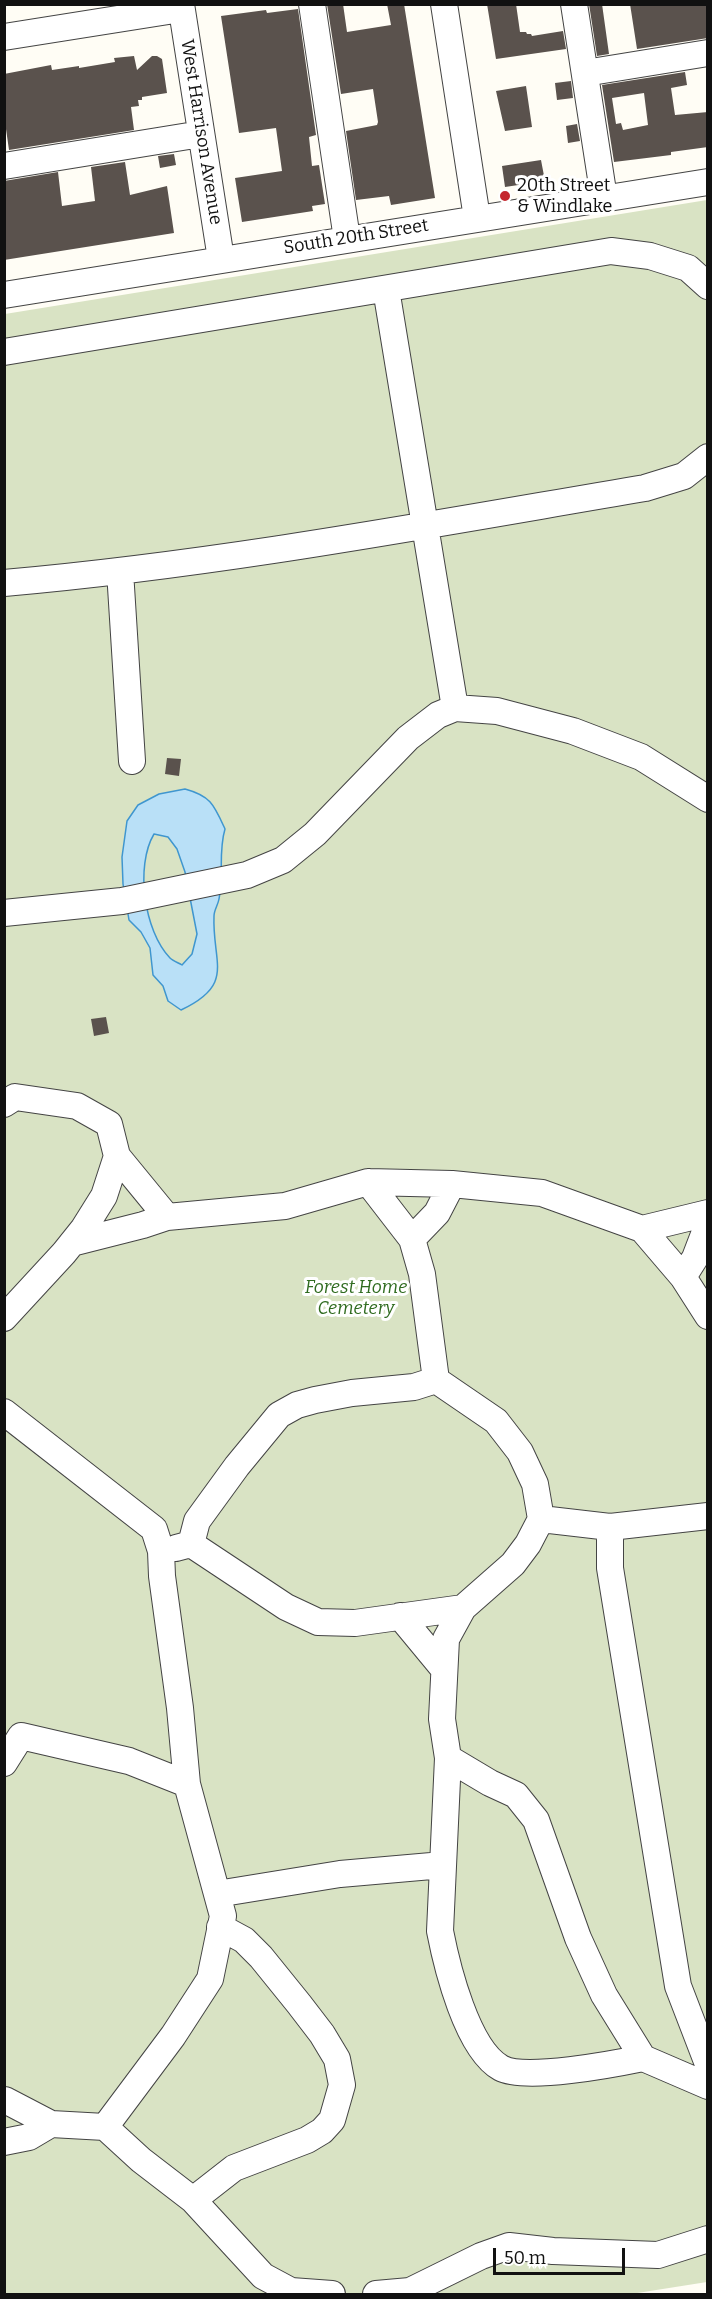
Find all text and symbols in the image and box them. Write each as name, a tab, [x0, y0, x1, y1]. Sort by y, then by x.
street label: West Harrison Avenue	[176, 38, 226, 226]
place label: 20th Street & Windlake	[517, 175, 612, 218]
marker: 20th Street & Windlake	[498, 189, 512, 203]
street label: South 20th Street	[282, 215, 430, 259]
park label: Forest Home Cemetery	[305, 1277, 407, 1320]
scale bar	[496, 2236, 628, 2274]
text: 50 m	[504, 2247, 546, 2269]

